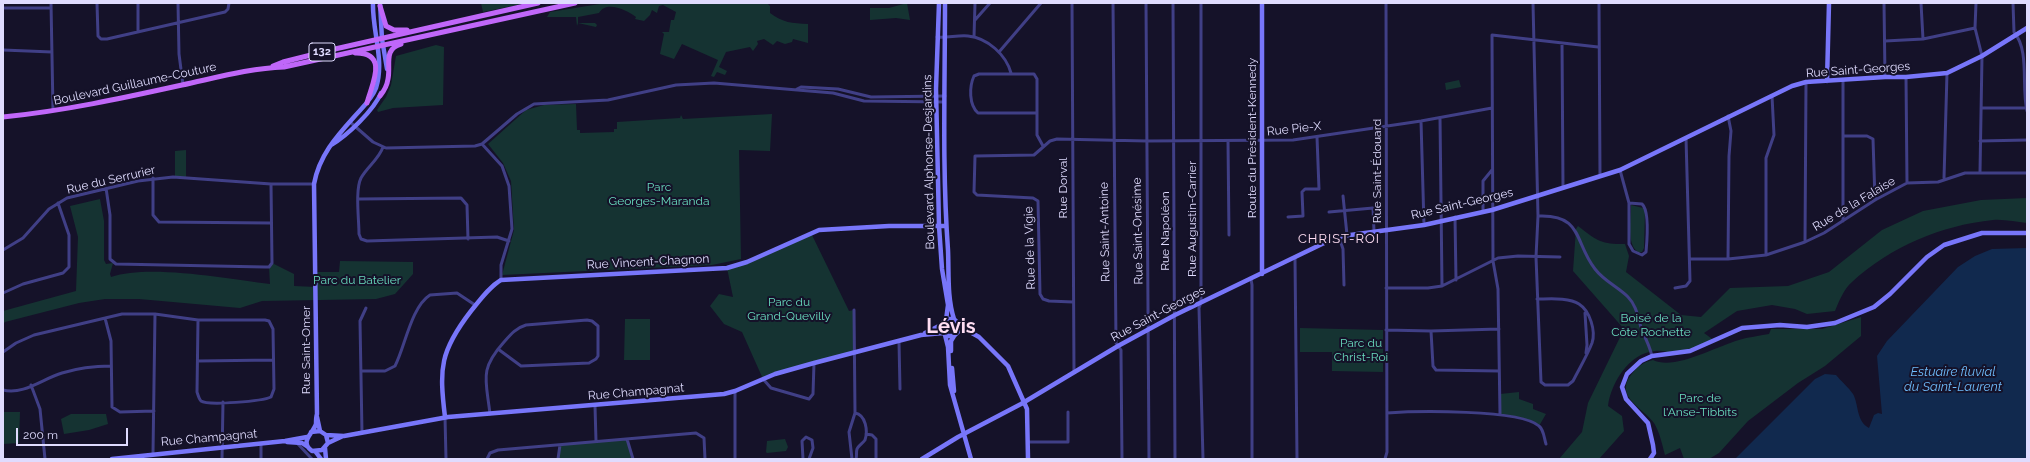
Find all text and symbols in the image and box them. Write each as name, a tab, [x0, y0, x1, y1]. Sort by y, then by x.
road number: 132	[309, 43, 335, 61]
street label: Route du Président-Kennedy	[1245, 58, 1259, 218]
street label: Rue Saint-Georges	[1805, 59, 1911, 81]
street label: Boulevard Guillaume-Couture	[52, 60, 218, 108]
street label: Boulevard Alphonse-Desjardins	[920, 74, 938, 250]
street label: Rue Pie-X	[1266, 119, 1322, 139]
street label: Rue Saint-Édouard	[1370, 119, 1384, 223]
street label: Rue Dorval	[1056, 158, 1070, 218]
street label: Rue Augustin-Carrier	[1185, 161, 1199, 277]
street label: Rue du Serrurier	[65, 163, 157, 197]
street label: Rue de la Falaise	[1810, 174, 1898, 234]
street label: Rue Saint-Onésime	[1130, 177, 1146, 285]
park label: Parc Georges-Maranda	[609, 180, 709, 208]
street label: Rue Saint-Antoine	[1097, 182, 1113, 282]
street label: Rue Saint-Georges	[1409, 185, 1515, 223]
street label: Rue Napoléon	[1158, 191, 1172, 271]
street label: Rue de la Vigie	[1021, 206, 1039, 290]
district label: CHRIST-ROI	[1298, 231, 1380, 247]
street label: Rue Vincent-Chagnon	[586, 252, 710, 272]
park label: Parc du Batelier	[313, 273, 401, 287]
street label: Rue Saint-Georges	[1108, 283, 1208, 345]
park label: Parc du Grand-Quevilly	[747, 295, 831, 323]
street label: Rue Saint-Omer	[299, 306, 313, 394]
park label: Boisé de la Côte Rochette	[1611, 311, 1691, 339]
district label: Lévis	[926, 315, 976, 339]
park label: Parc du Christ-Roi	[1334, 336, 1388, 364]
water label: Estuaire fluvial du Saint-Laurent	[1904, 364, 2002, 395]
street label: Rue Champagnat	[587, 381, 685, 403]
park label: Parc de l'Anse-Tibbits	[1663, 391, 1737, 419]
scale bar	[18, 420, 130, 446]
street label: Rue Champagnat	[160, 427, 258, 449]
text: 200 m	[23, 428, 58, 442]

